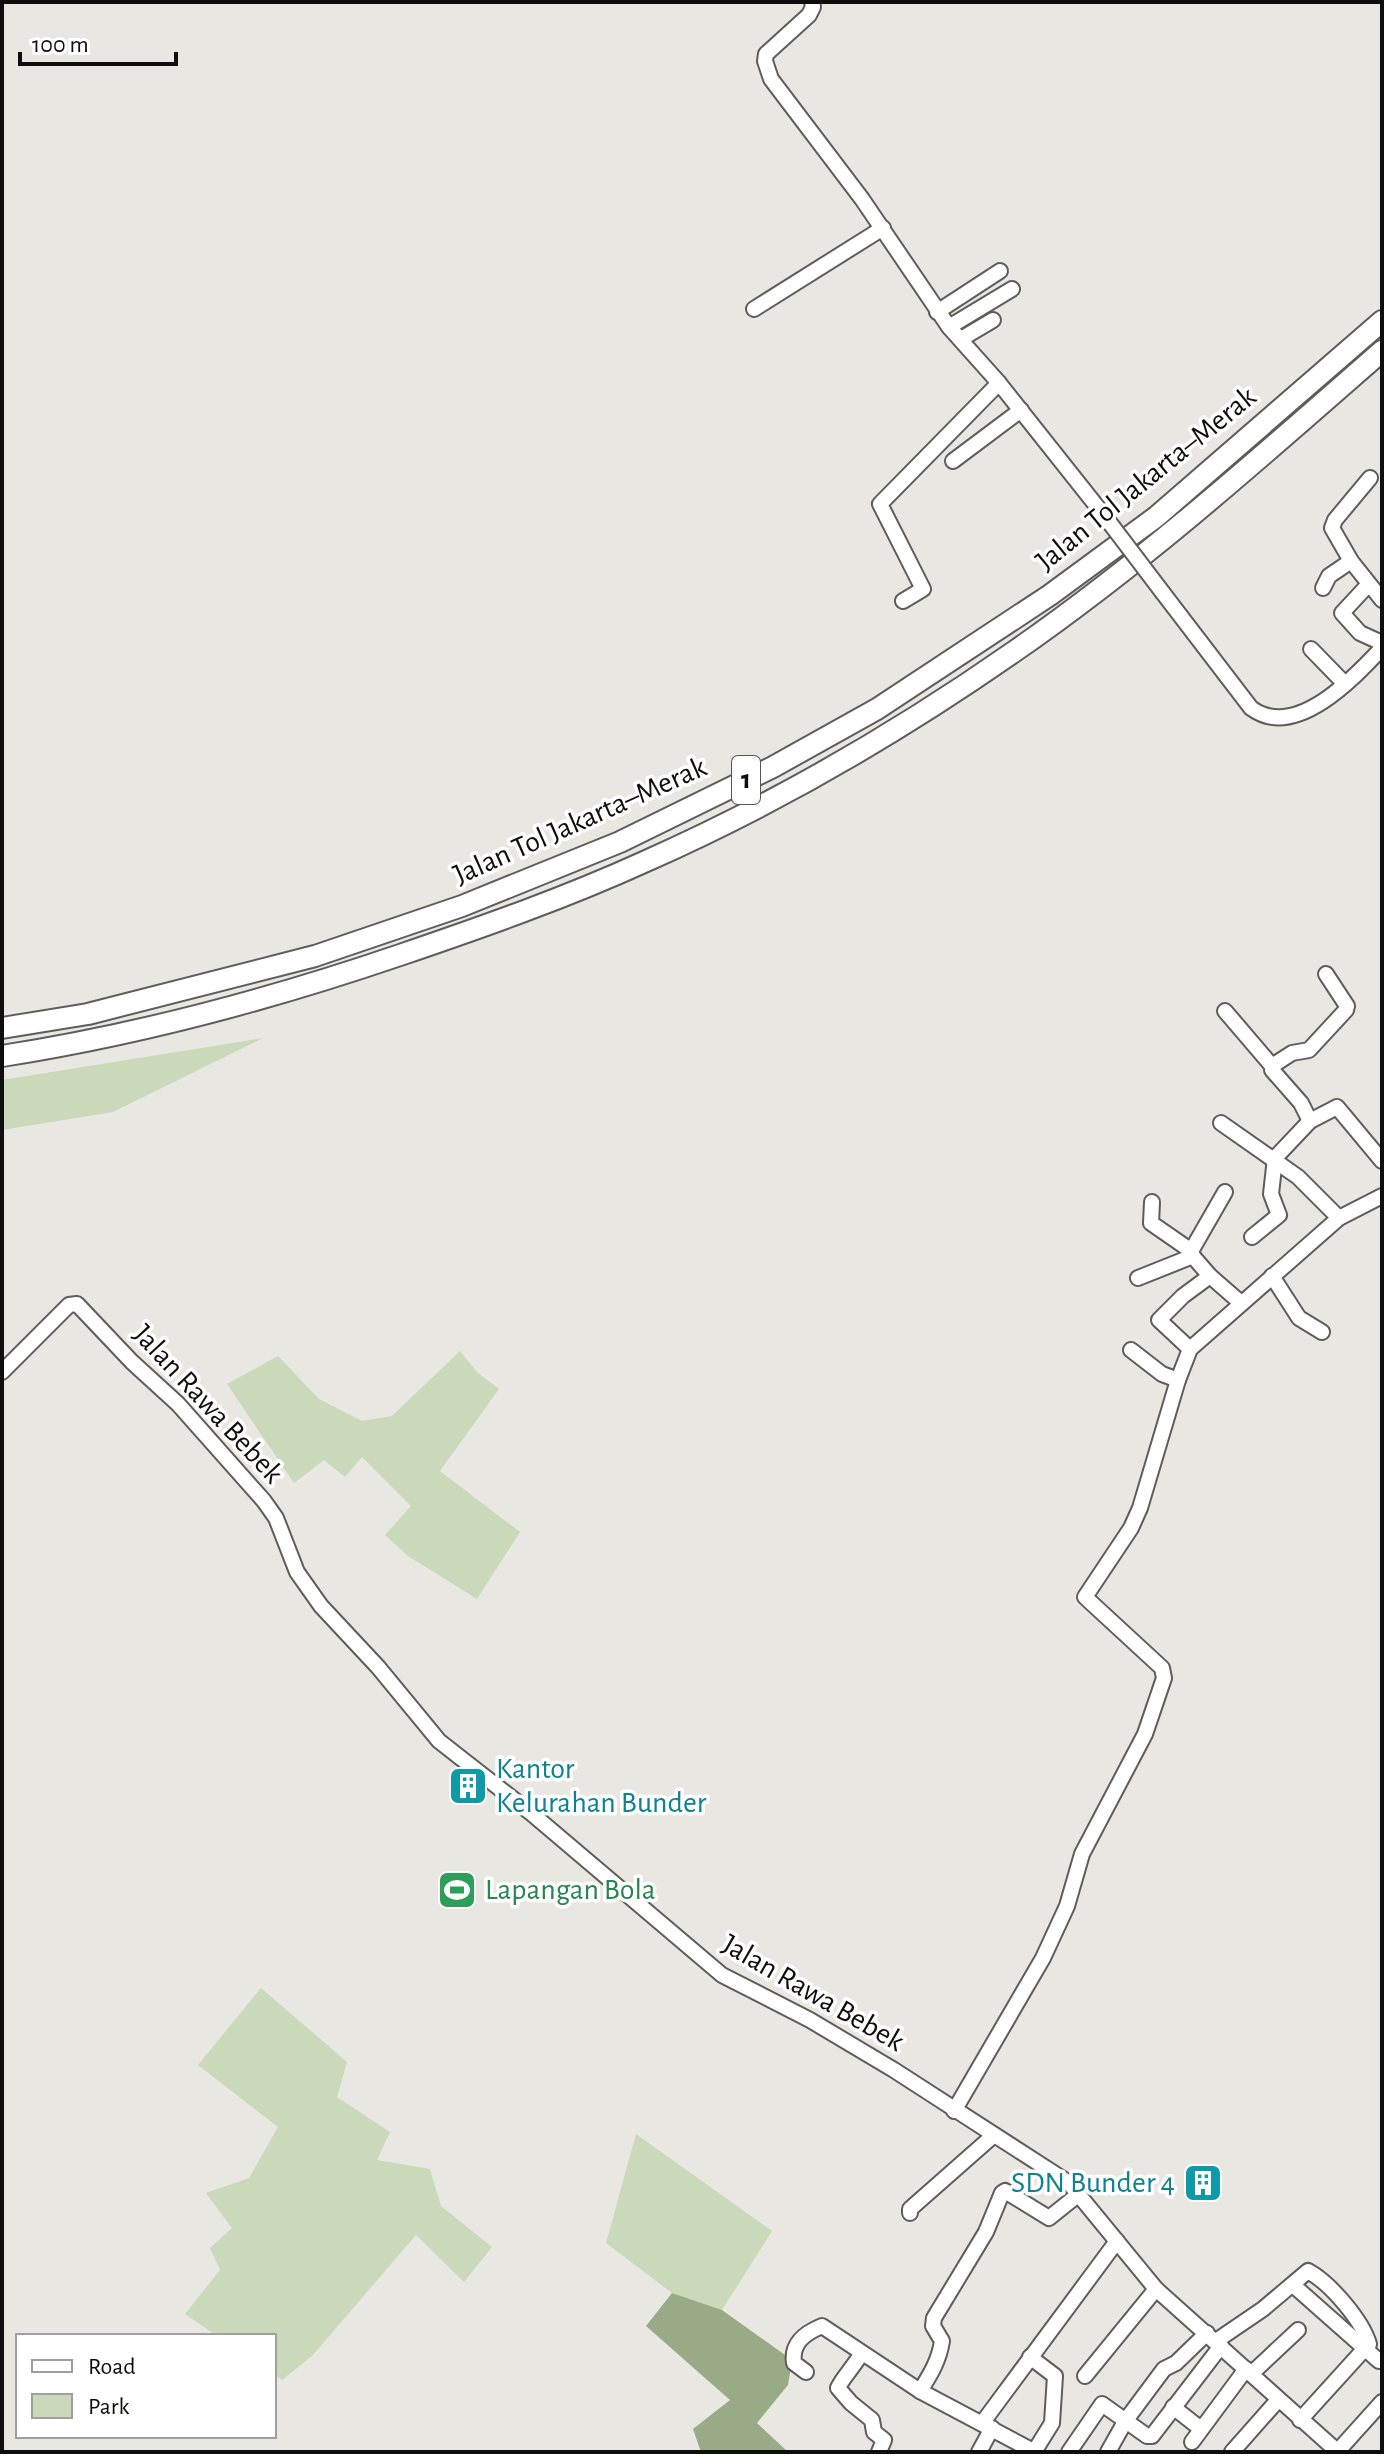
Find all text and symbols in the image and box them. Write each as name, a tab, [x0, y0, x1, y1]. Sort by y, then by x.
scale bar	[20, 16, 176, 66]
text: 100 m	[32, 33, 89, 57]
street label: Jalan Tol Jakarta–Merak	[1030, 381, 1262, 577]
street label: Jalan Tol Jakarta–Merak	[449, 752, 711, 890]
road number: 1	[732, 756, 760, 804]
street label: Jalan Rawa Bebek	[127, 1319, 289, 1489]
place label: Kantor Kelurahan Bunder	[496, 1754, 707, 1818]
building icon: Kantor Kelurahan Bunder	[447, 1765, 489, 1807]
sports icon: Lapangan Bola	[436, 1869, 478, 1911]
place label: Lapangan Bola	[485, 1875, 656, 1905]
street label: Jalan Rawa Bebek	[717, 1929, 909, 2057]
building icon: SDN Bunder 4	[1182, 2162, 1224, 2204]
place label: SDN Bunder 4	[1011, 2168, 1175, 2198]
legend	[16, 2334, 276, 2438]
text: Road	[88, 2355, 136, 2379]
text: Park	[88, 2395, 129, 2419]

